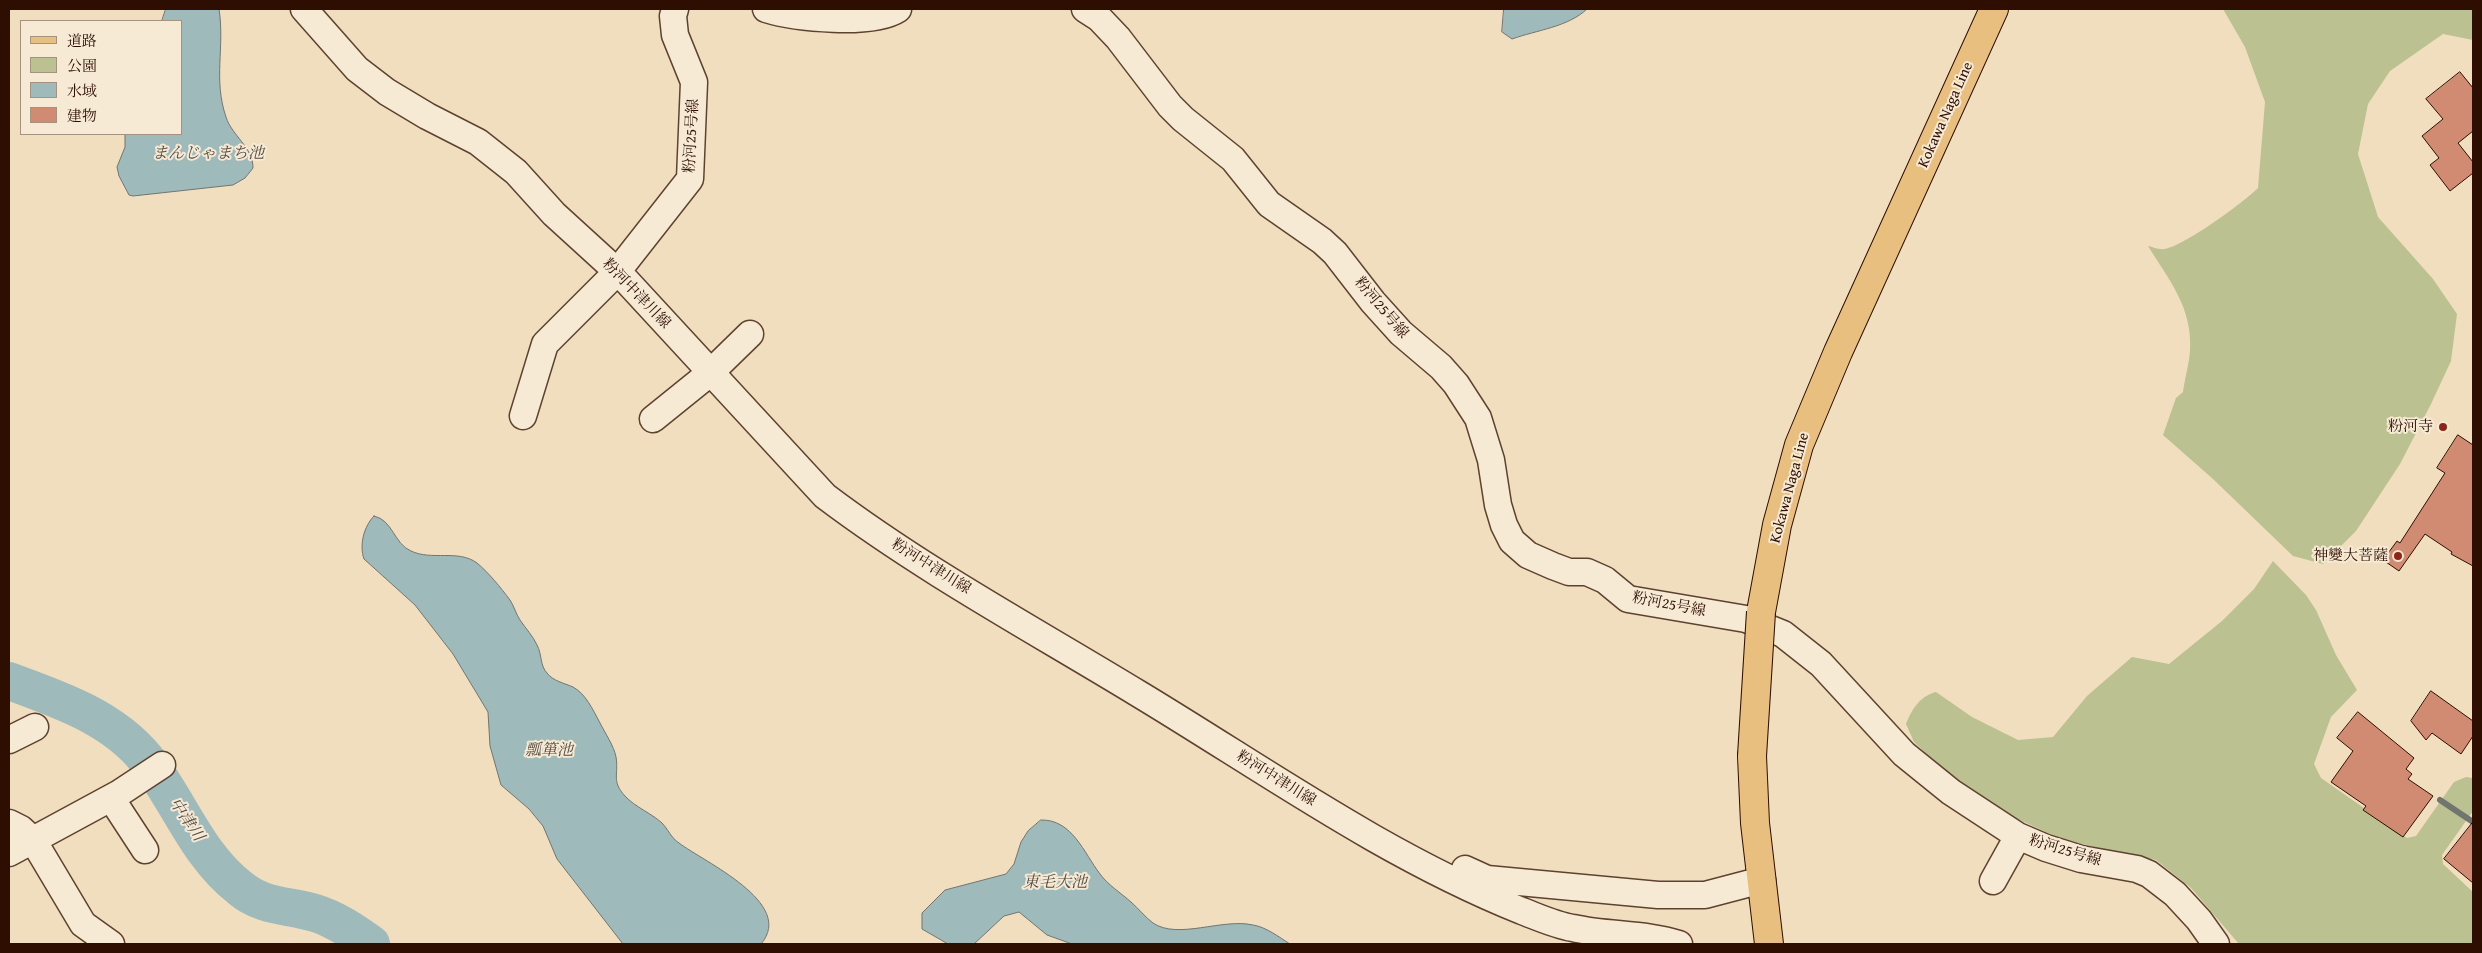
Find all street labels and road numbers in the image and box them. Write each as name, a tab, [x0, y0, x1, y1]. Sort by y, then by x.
street label: Kokawa Naga Line	[1915, 59, 1977, 171]
street label: 粉河25号線	[681, 98, 703, 174]
street label: 粉河中津川線	[598, 255, 674, 333]
street label: 粉河25号線	[1350, 274, 1412, 342]
street label: Kokawa Naga Line	[1767, 431, 1813, 545]
street label: 粉河中津川線	[888, 536, 974, 598]
street label: 粉河25号線	[1631, 589, 1707, 621]
street label: 粉河中津川線	[1233, 748, 1319, 810]
street label: 粉河25号線	[2027, 832, 2103, 870]

